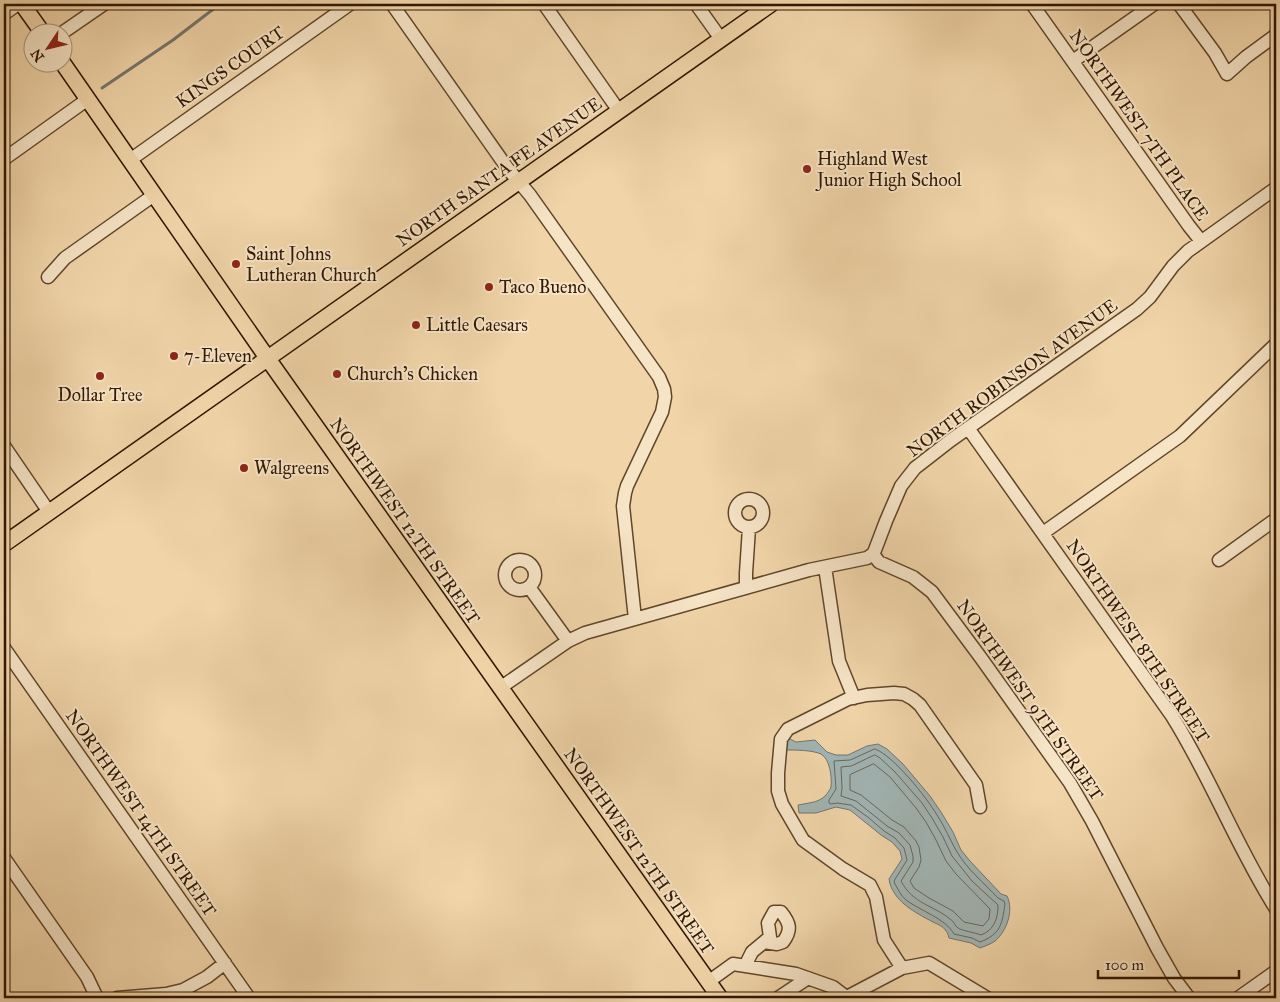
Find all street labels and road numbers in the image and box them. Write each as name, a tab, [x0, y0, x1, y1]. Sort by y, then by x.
street label: KINGS COURT	[171, 21, 289, 113]
street label: NORTHWEST 7TH PLACE	[1065, 25, 1213, 225]
street label: NORTH SANTA FE AVENUE	[392, 92, 606, 251]
street label: NORTH ROBINSON AVENUE	[902, 294, 1122, 462]
street label: NORTHWEST 12TH STREET	[325, 414, 485, 628]
street label: NORTHWEST 8TH STREET	[1062, 535, 1214, 747]
street label: NORTHWEST 9TH STREET	[952, 595, 1108, 805]
street label: NORTHWEST 14TH STREET	[61, 705, 221, 921]
street label: NORTHWEST 12TH STREET	[559, 744, 719, 958]

